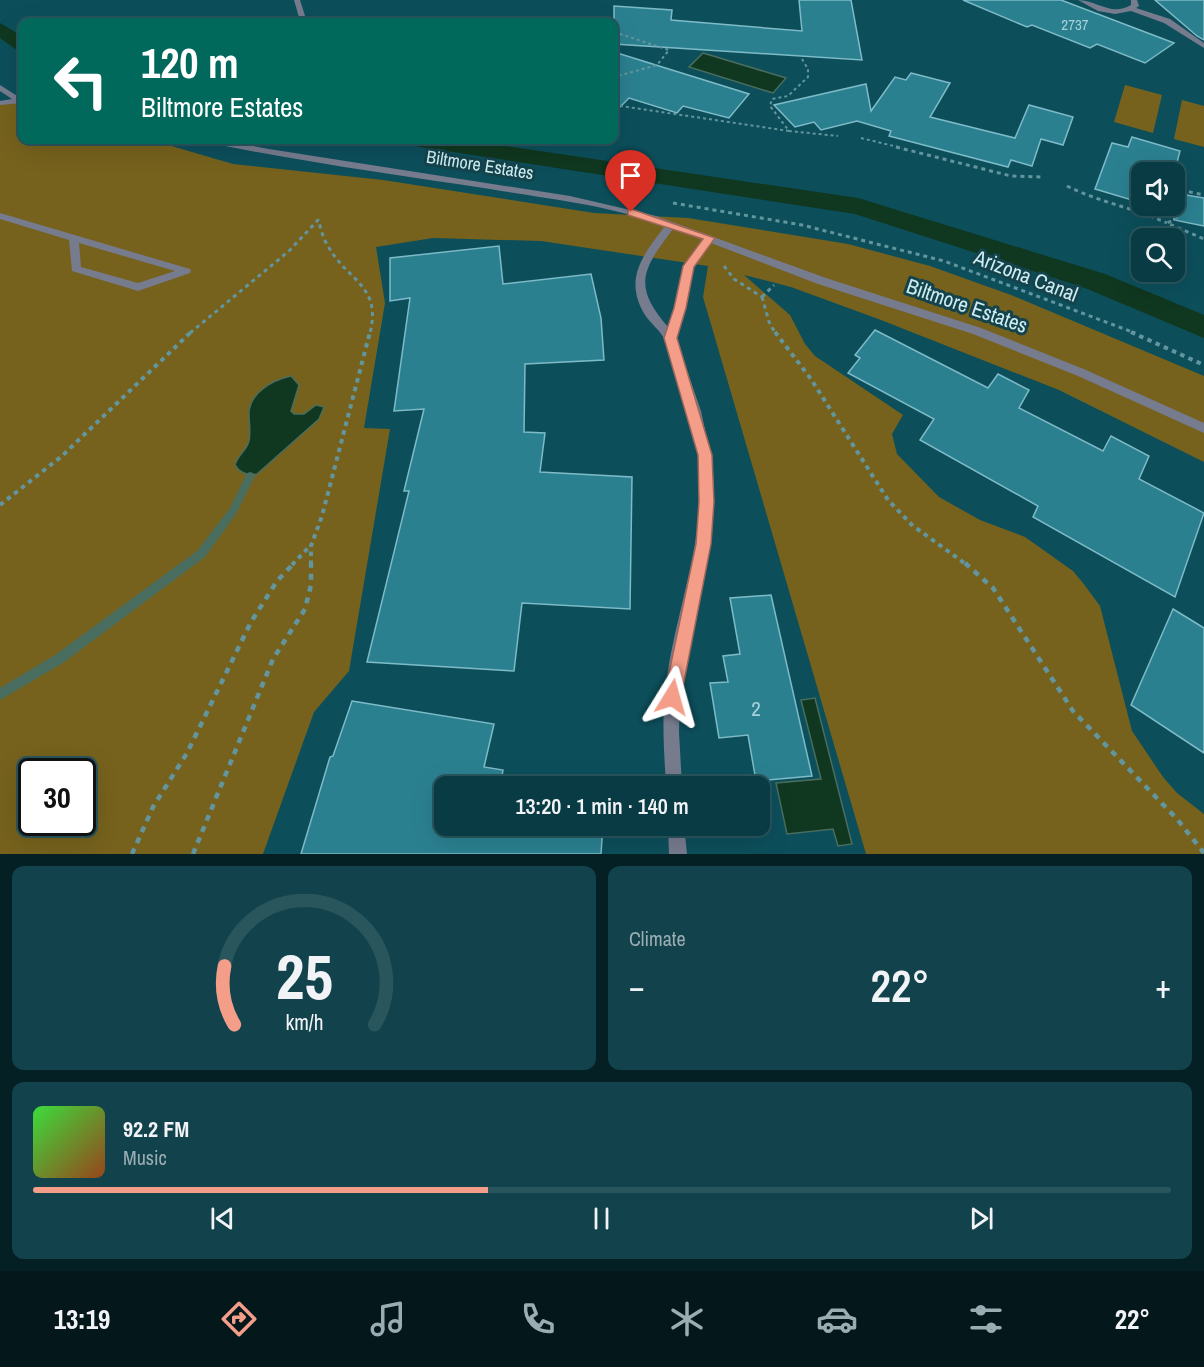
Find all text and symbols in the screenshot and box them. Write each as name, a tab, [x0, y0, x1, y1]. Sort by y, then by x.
house number: 2737	[1061, 14, 1089, 35]
text: 120 m	[141, 35, 239, 91]
icon: left	[42, 42, 120, 120]
text: Biltmore Estates	[141, 89, 303, 125]
street label: Biltmore Estates	[425, 144, 536, 185]
pin	[605, 150, 656, 212]
icon: arrive	[614, 159, 647, 192]
map controls	[1131, 162, 1185, 282]
button: sound	[1131, 162, 1185, 216]
button: search	[1131, 228, 1185, 282]
street label: Arizona Canal	[969, 242, 1082, 309]
street label: Biltmore Estates	[903, 271, 1032, 340]
position arrow	[640, 665, 704, 729]
house number: 2	[751, 694, 761, 723]
speed limit sign: 30	[18, 758, 96, 836]
text: 13:20 · 1 min · 140 m	[515, 791, 689, 821]
text: Climate	[629, 925, 686, 952]
text: 25	[276, 934, 332, 1018]
text: 22°	[870, 955, 930, 1016]
text: −	[629, 964, 645, 1008]
text: +	[1155, 964, 1171, 1008]
text: km/h	[285, 1008, 323, 1037]
text: 92.2 FM	[123, 1114, 189, 1144]
text: Music	[123, 1144, 167, 1171]
icon: previous	[206, 1202, 239, 1235]
icon: pause	[585, 1202, 618, 1235]
icon: next	[965, 1202, 998, 1235]
icon: directions	[218, 1298, 260, 1340]
icon: music	[367, 1298, 409, 1340]
icon: phone	[517, 1298, 559, 1340]
icon: climate	[666, 1298, 708, 1340]
icon: car	[816, 1298, 858, 1340]
icon: filters	[965, 1298, 1007, 1340]
text: 13:19	[54, 1301, 110, 1337]
text: 22°	[1115, 1301, 1150, 1337]

